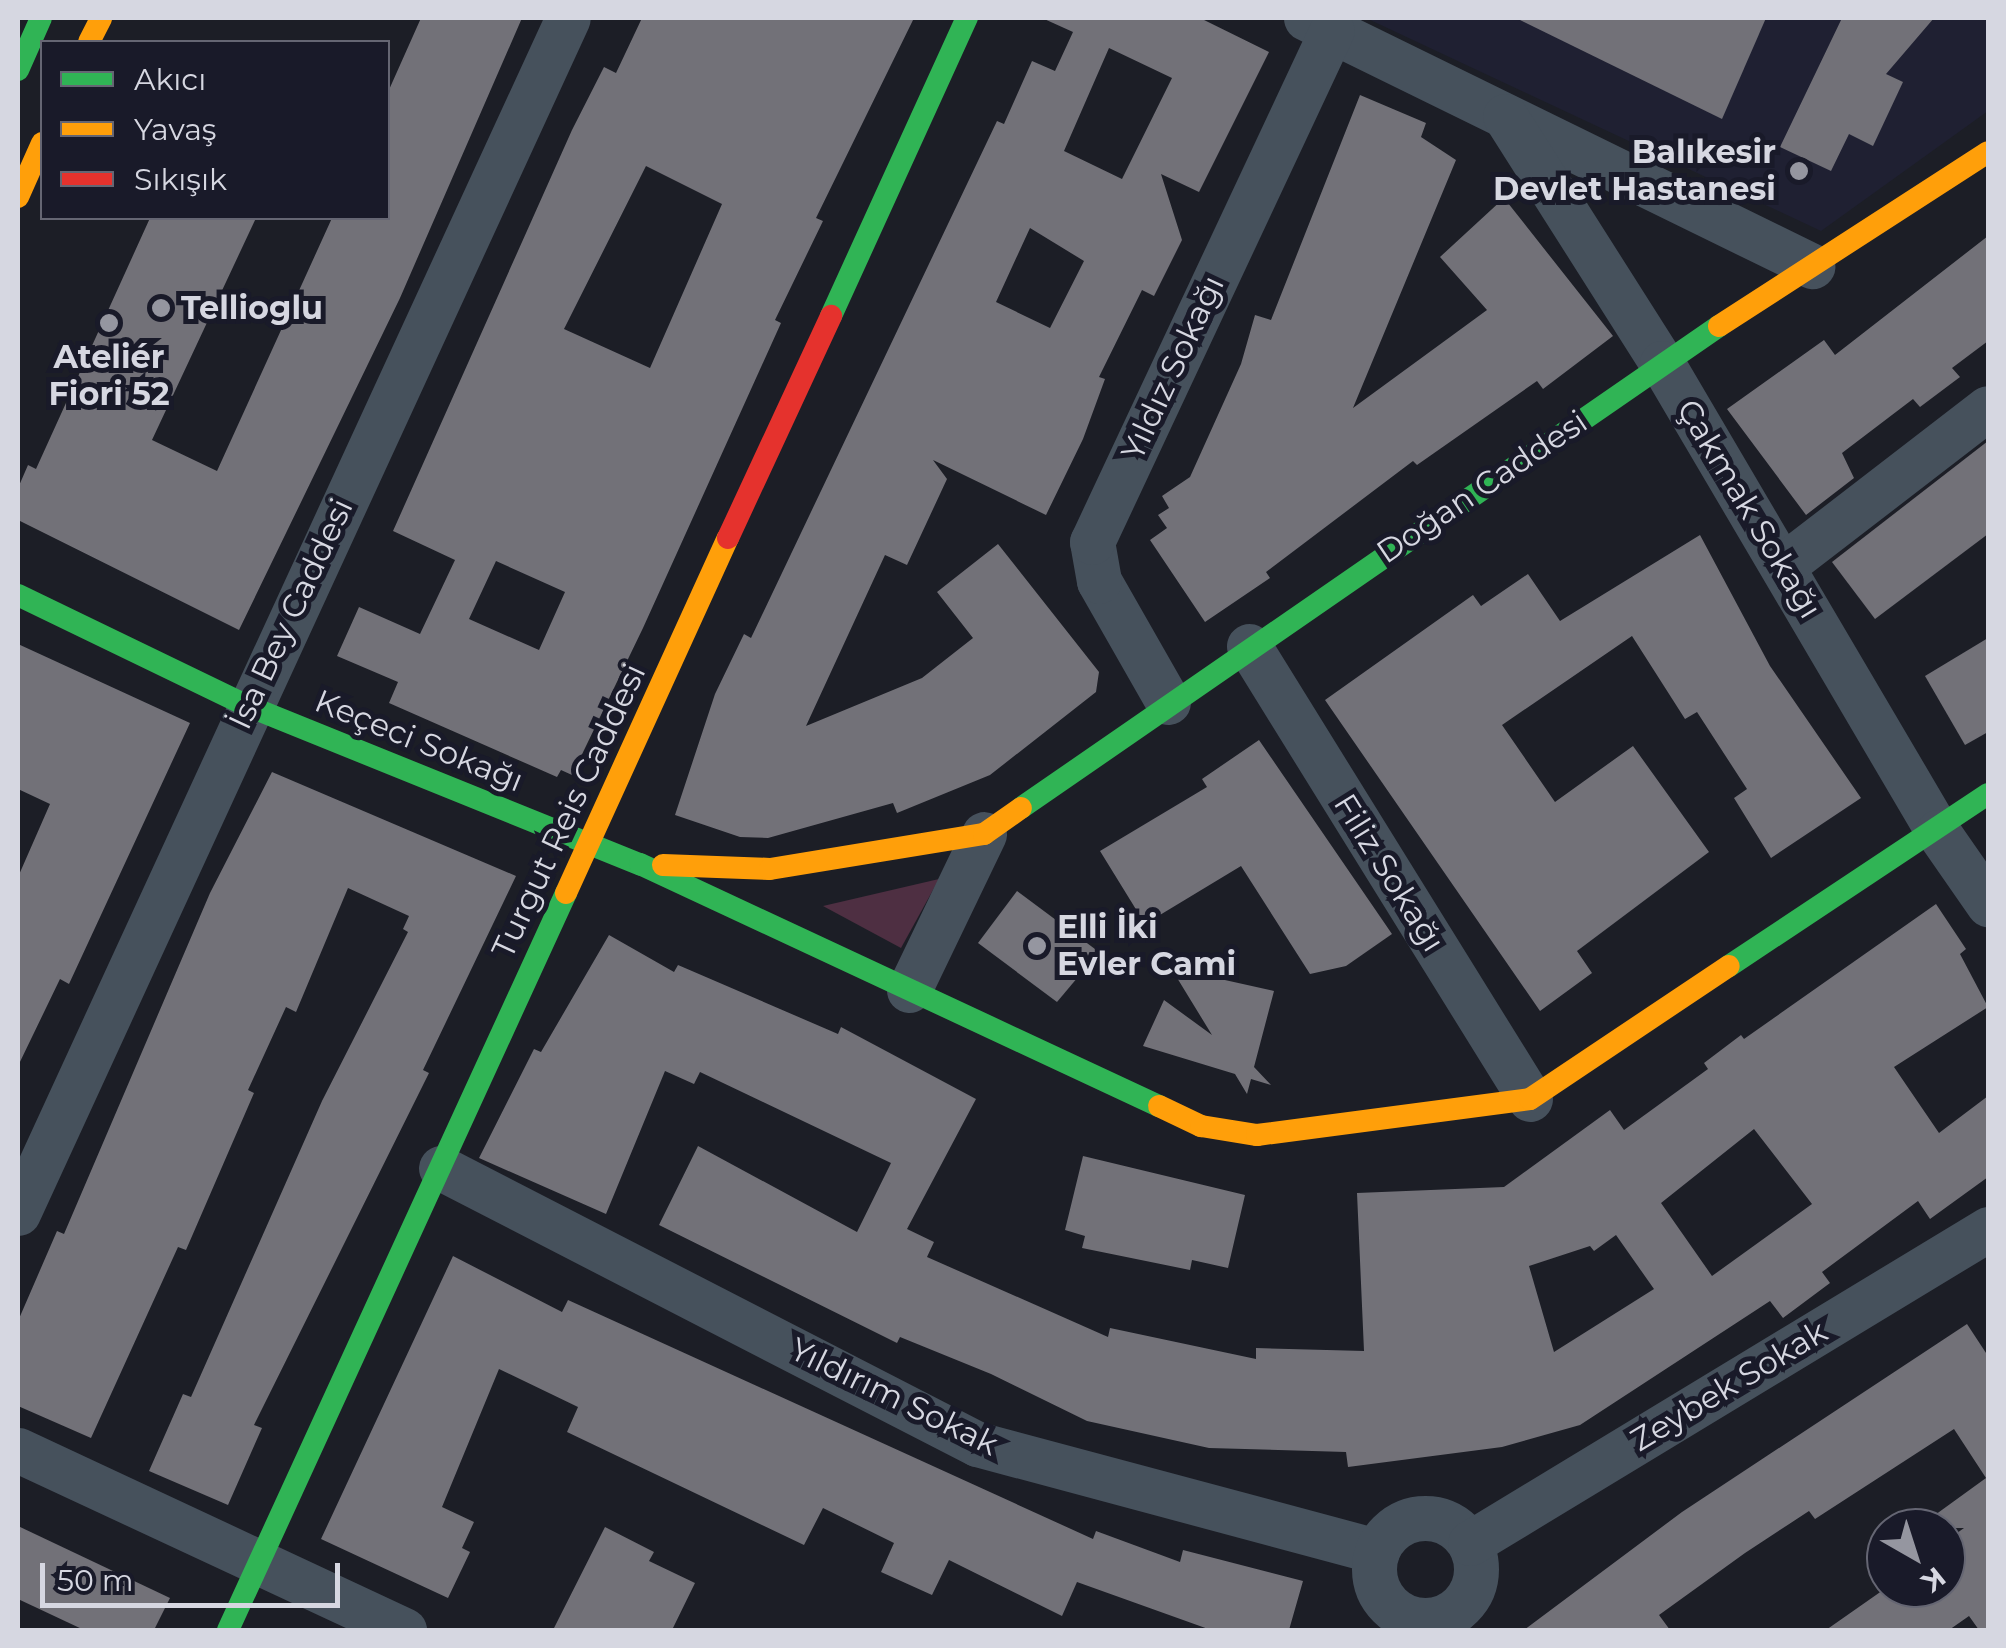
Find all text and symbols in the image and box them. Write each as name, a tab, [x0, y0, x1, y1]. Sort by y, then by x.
legend	[40, 40, 390, 220]
text: Akıcı	[134, 61, 206, 98]
text: Yavaş	[134, 111, 217, 148]
place label: Balıkesir Devlet Hastanesi	[1493, 134, 1776, 209]
marker: Balıkesir Devlet Hastanesi	[1786, 158, 1812, 184]
text: Sıkışık	[134, 161, 227, 198]
street label: Yıldız Sokağı	[1113, 270, 1233, 466]
place label: Tellioglu	[181, 289, 323, 327]
marker: Tellioglu	[150, 297, 172, 319]
marker: Ateliér Fiori 52	[98, 312, 120, 334]
place label: Ateliér Fiori 52	[48, 339, 170, 414]
street label: Çakmak Sokağı	[1669, 393, 1829, 625]
street label: Doğan Caddesi	[1369, 402, 1595, 572]
street label: İsa Bey Caddesi	[221, 493, 361, 735]
street label: Turgut Reis Caddesi	[484, 658, 654, 964]
street label: Keçeci Sokağı	[309, 682, 529, 800]
street label: Filiz Sokağı	[1325, 787, 1453, 959]
place label: Elli İki Evler Cami	[1057, 909, 1236, 984]
marker: Elli İki Evler Cami	[1026, 935, 1048, 957]
street label: Zeybek Sokak	[1624, 1312, 1834, 1460]
street label: Yıldırım Sokak	[784, 1330, 1004, 1464]
north arrow	[1866, 1508, 1966, 1608]
scale bar	[45, 1543, 345, 1605]
text: K	[1915, 1560, 1952, 1599]
text: 50 m	[57, 1562, 134, 1599]

